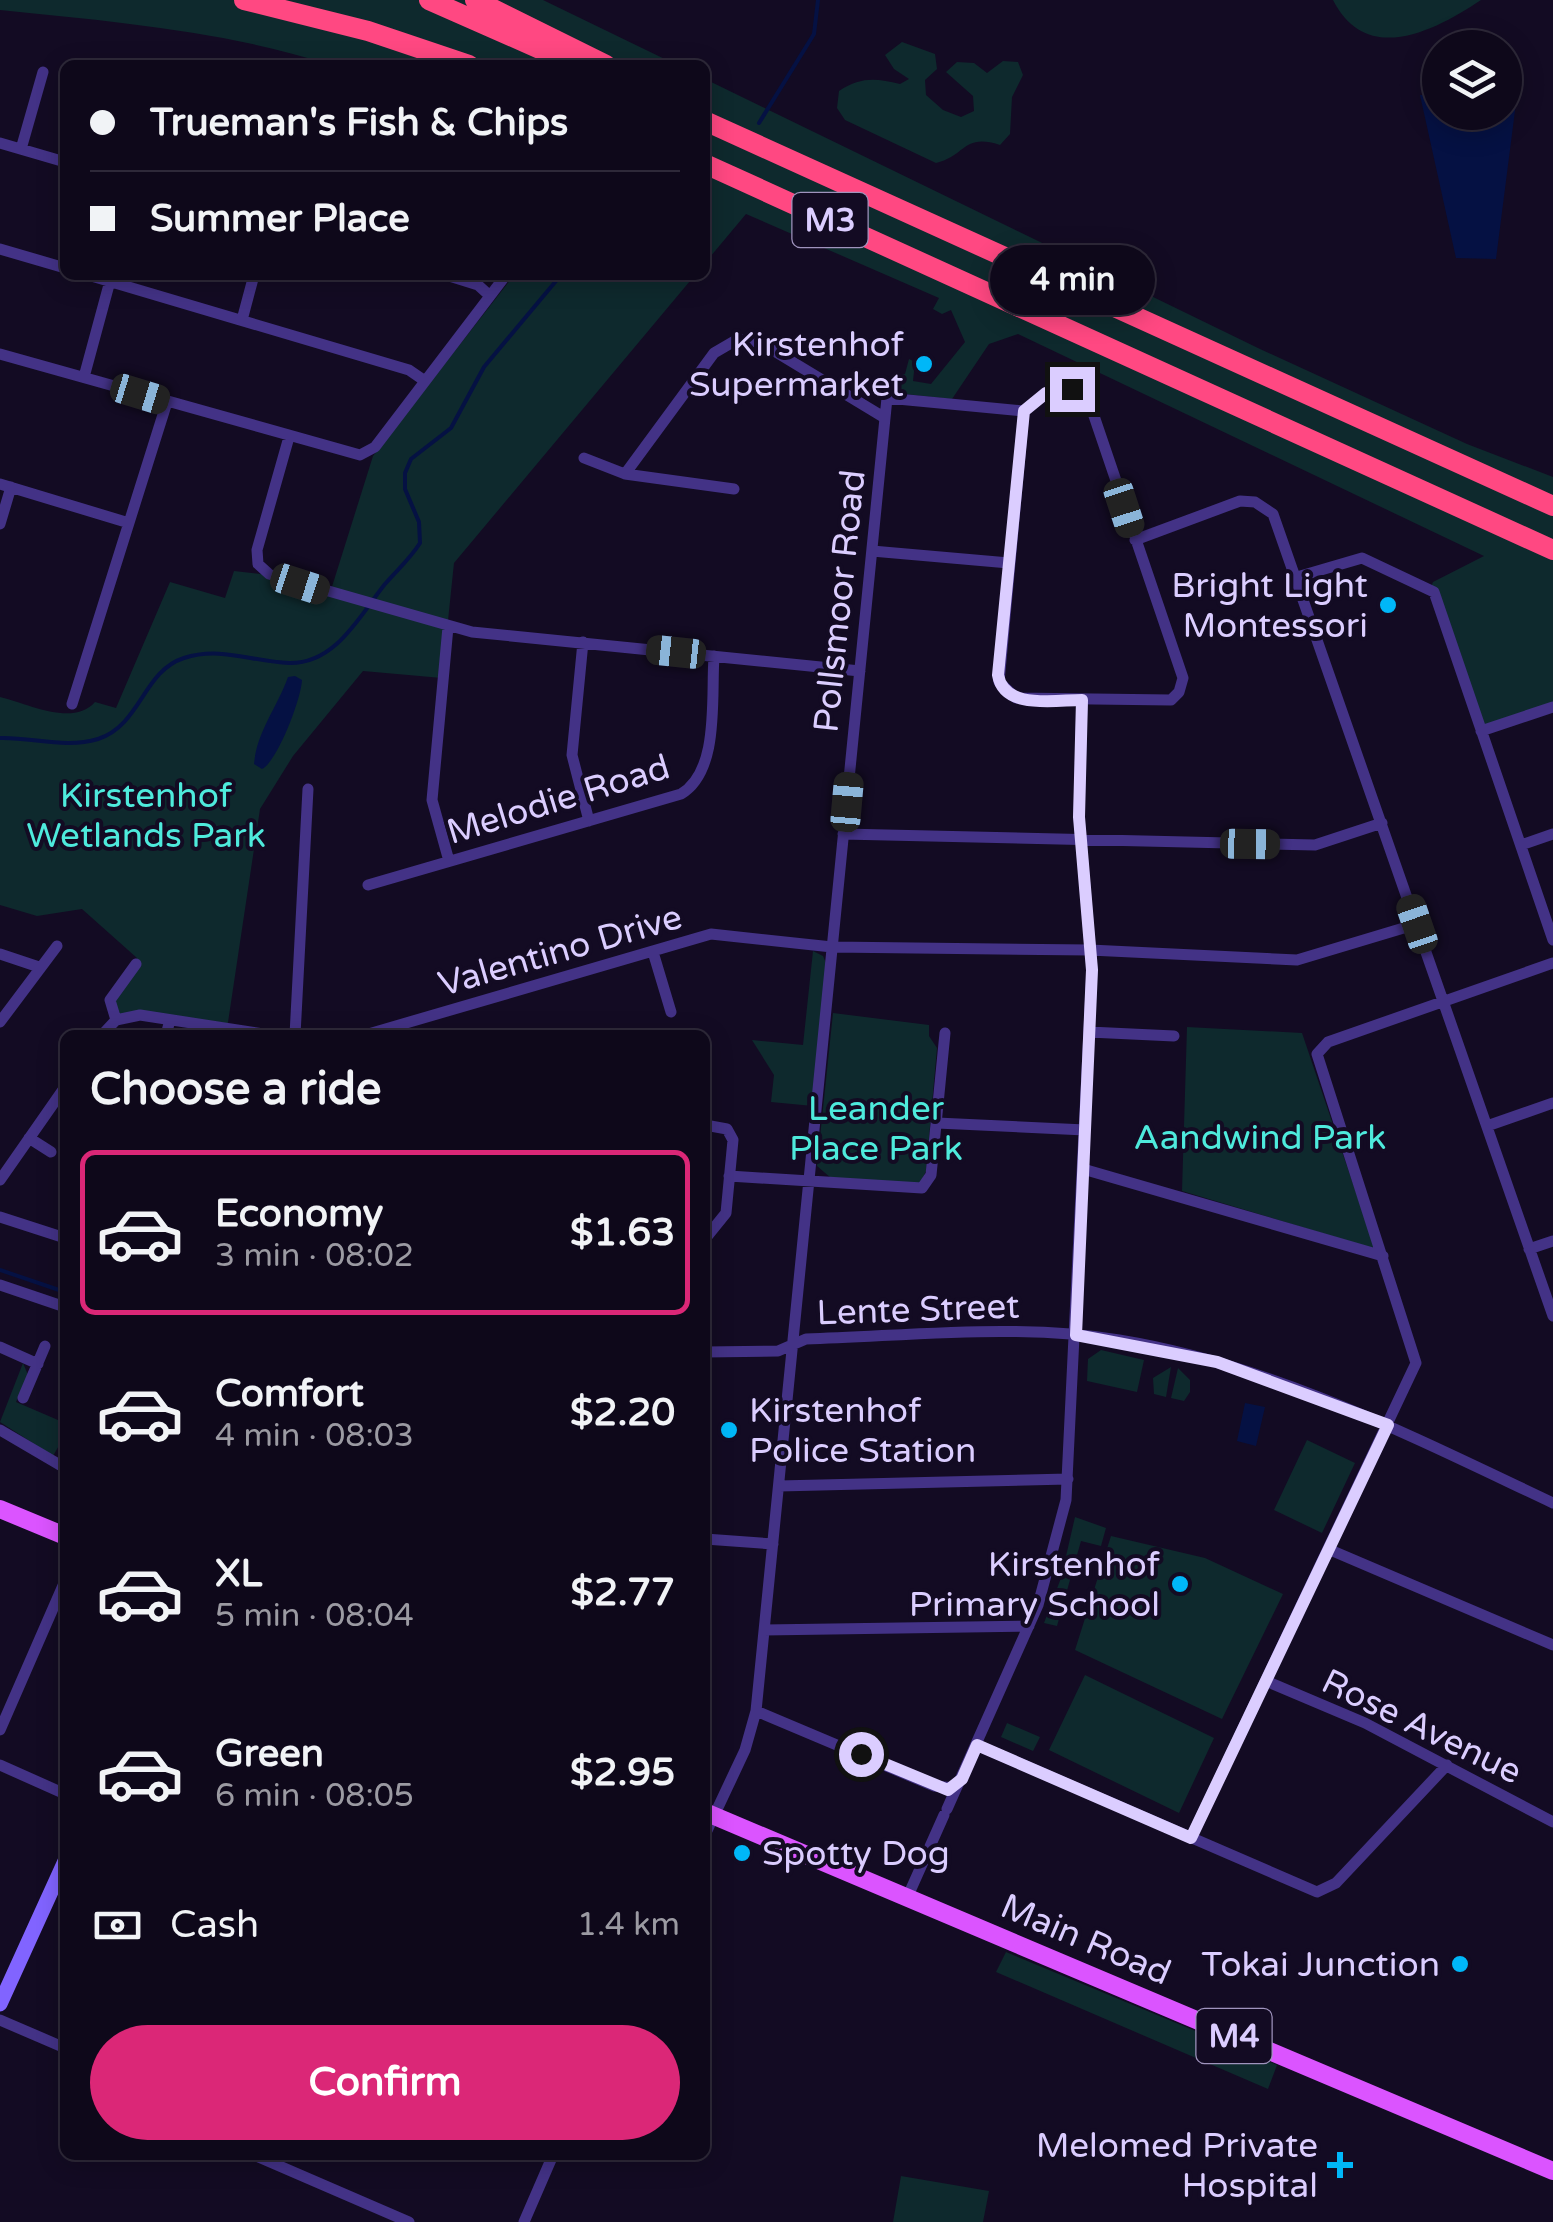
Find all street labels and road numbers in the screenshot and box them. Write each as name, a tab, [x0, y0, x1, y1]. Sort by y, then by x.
road number: M3	[792, 193, 868, 247]
street label: Pollsmoor Road	[805, 468, 875, 734]
street label: Melodie Road	[442, 746, 675, 854]
street label: Valentino Drive	[434, 896, 687, 1006]
street label: Lente Street	[816, 1285, 1020, 1335]
street label: Rose Avenue	[1315, 1660, 1528, 1793]
street label: Main Road	[994, 1885, 1177, 1995]
road number: M4	[1196, 2009, 1272, 2063]

